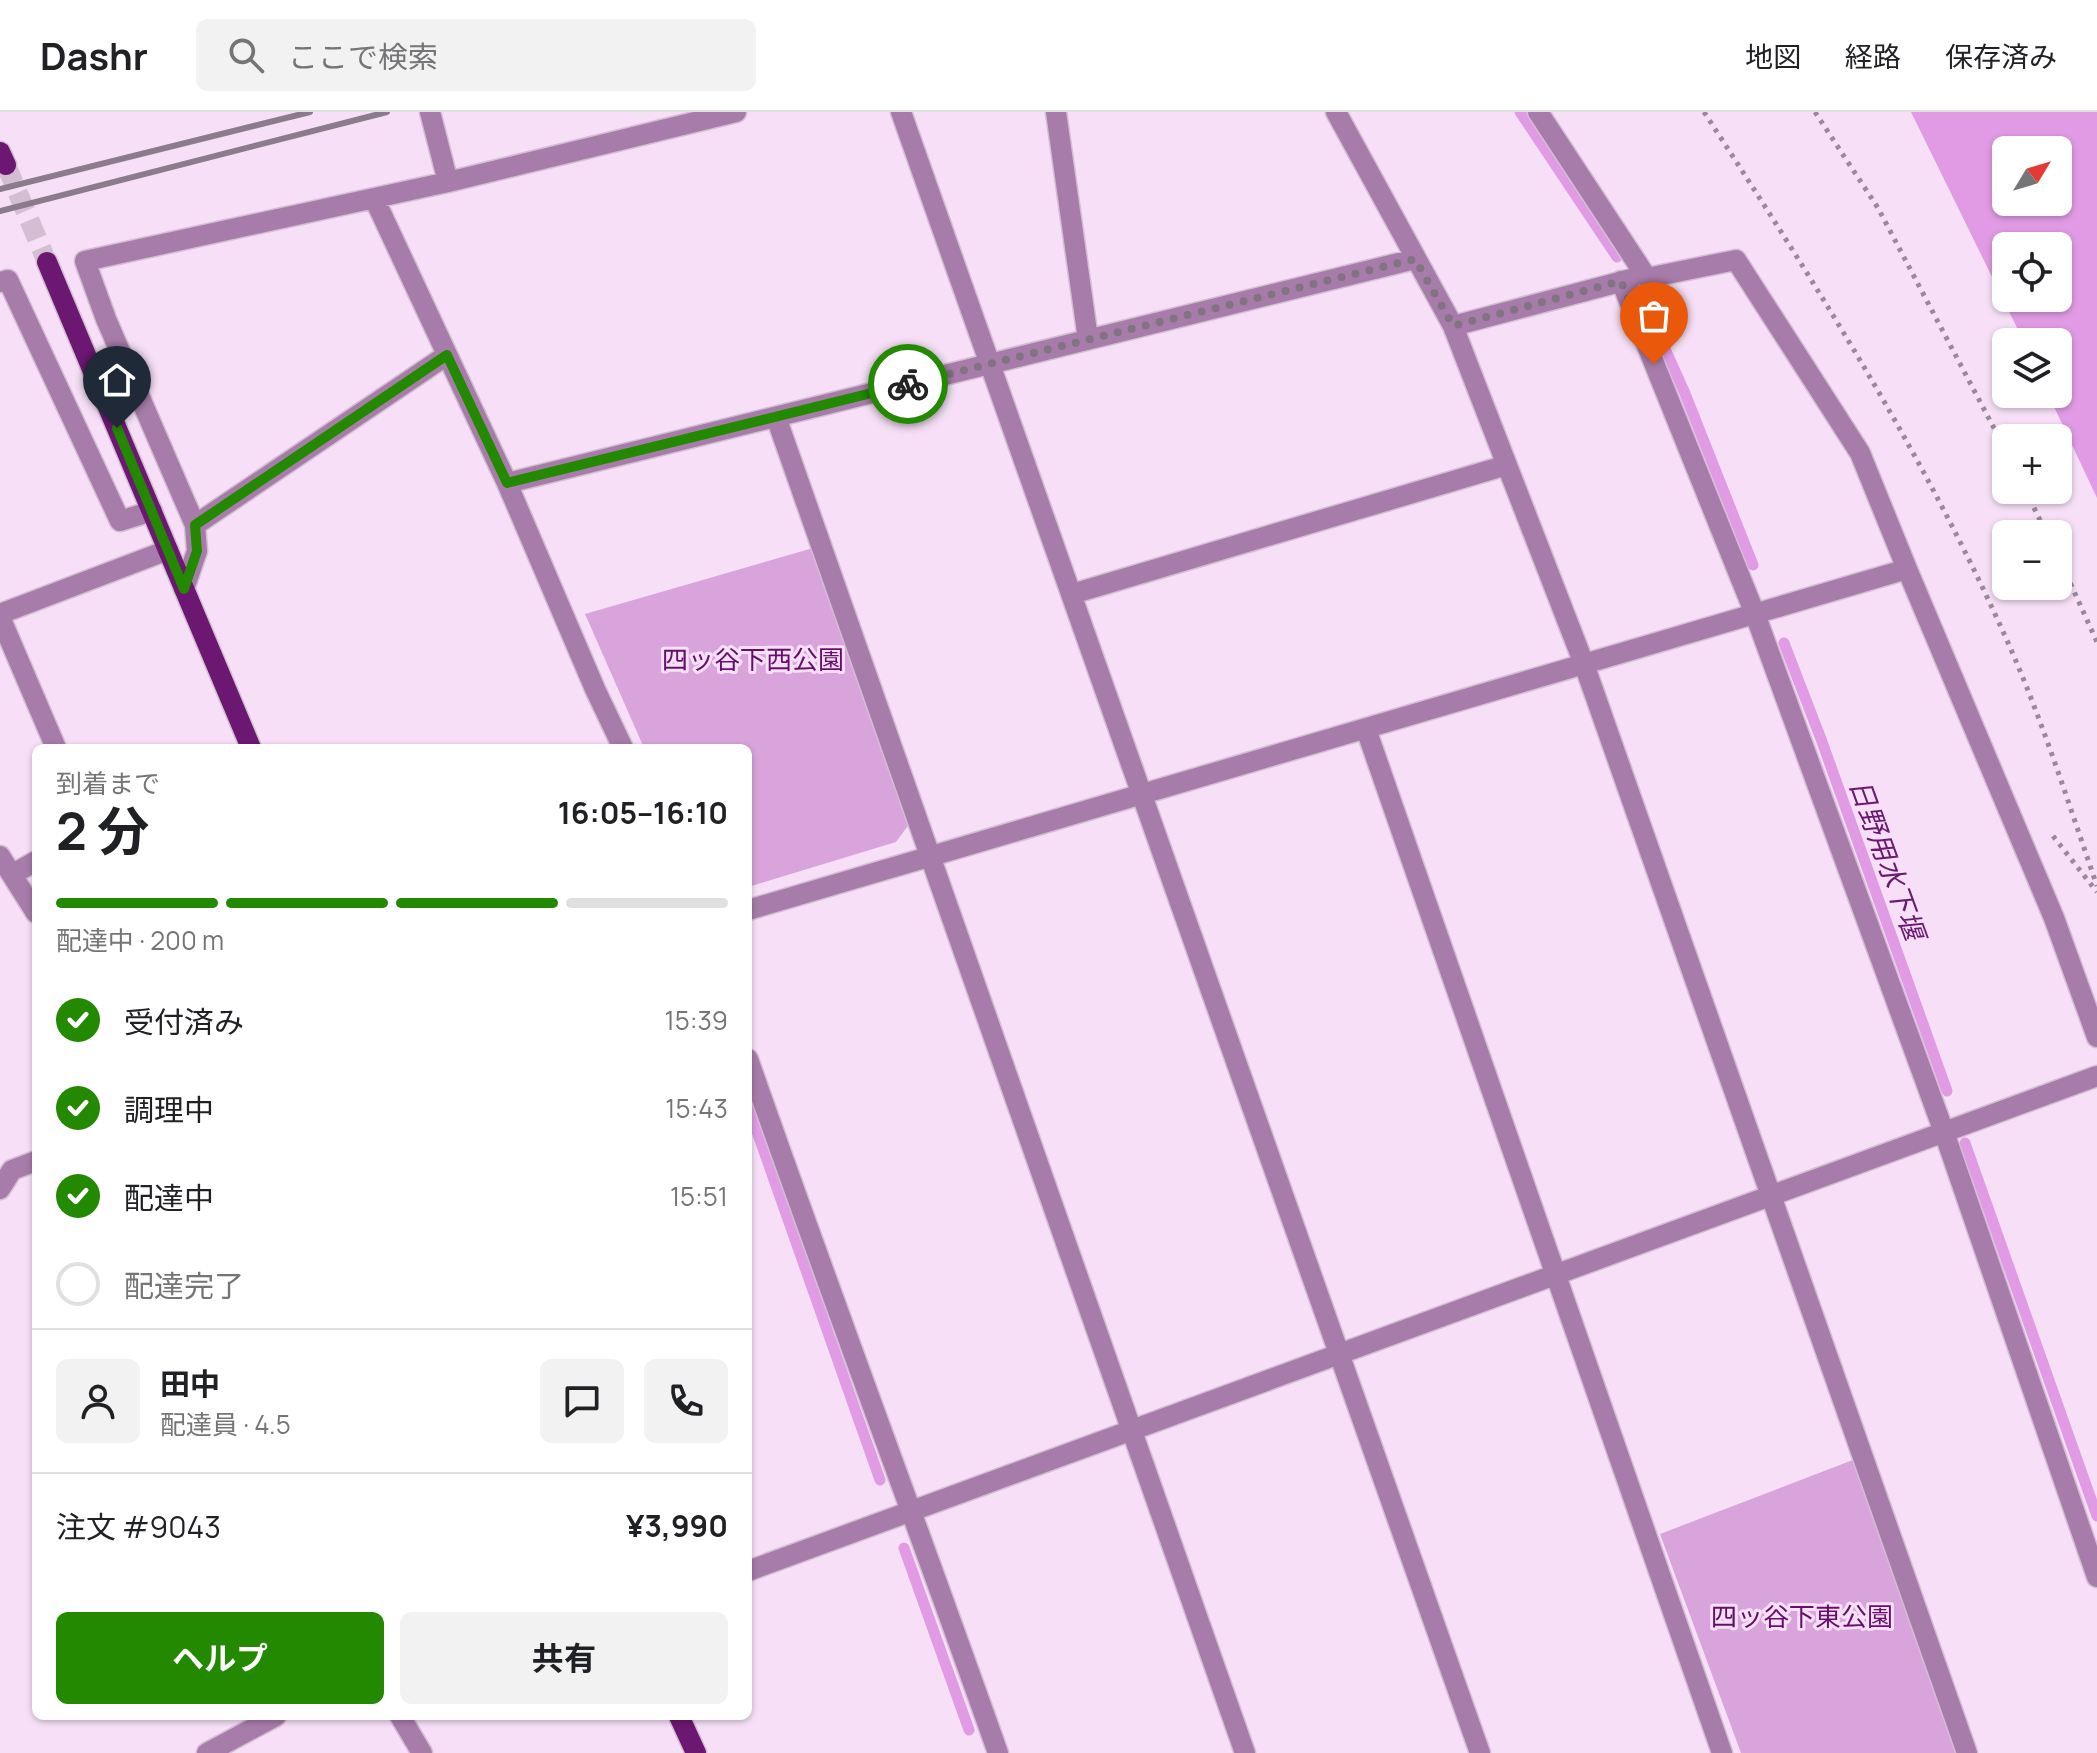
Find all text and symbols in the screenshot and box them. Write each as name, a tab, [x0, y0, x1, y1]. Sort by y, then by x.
search box	[196, 19, 756, 91]
text: Dashr	[40, 29, 148, 81]
icon: search	[224, 33, 268, 77]
text: ここで検索	[288, 36, 438, 77]
text: 地図	[1745, 37, 1801, 75]
text: 経路	[1845, 37, 1901, 75]
text: 保存済み	[1945, 37, 2057, 75]
north arrow	[1992, 136, 2072, 216]
map controls	[1992, 136, 2072, 600]
button: locate	[1992, 232, 2072, 312]
pin	[1620, 282, 1688, 364]
icon: bag	[1632, 294, 1676, 338]
button: layers	[1992, 328, 2072, 408]
courier	[868, 344, 948, 424]
pin	[83, 346, 151, 428]
icon: home	[95, 358, 139, 402]
icon: bike	[886, 362, 930, 406]
button: +	[1992, 424, 2072, 504]
button: −	[1992, 520, 2072, 600]
park label: 四ッ谷下西公園	[662, 641, 844, 677]
text: 到着まで	[56, 765, 160, 801]
water label: 日野用水下堰	[1841, 774, 1936, 949]
text: 16:05–16:10	[558, 792, 728, 833]
text: 2 分	[56, 795, 149, 866]
text: 配達中 · 200 m	[56, 922, 224, 958]
icon: check	[56, 998, 100, 1042]
text: 受付済み	[124, 1001, 244, 1042]
text: 15:39	[665, 1002, 728, 1038]
icon: check	[56, 1086, 100, 1130]
text: 調理中	[124, 1089, 214, 1130]
text: 15:43	[665, 1090, 728, 1126]
icon: check	[56, 1174, 100, 1218]
text: 配達中	[124, 1177, 214, 1218]
text: 15:51	[670, 1178, 728, 1214]
text: 配達完了	[124, 1265, 244, 1306]
button: person	[56, 1359, 140, 1443]
button: chat	[540, 1359, 624, 1443]
button: phone	[644, 1359, 728, 1443]
text: 田中	[160, 1363, 220, 1404]
text: 配達員 · 4.5	[160, 1406, 291, 1442]
text: ¥3,990	[626, 1505, 728, 1546]
text: 注文 #9043	[56, 1506, 221, 1547]
park label: 四ッ谷下東公園	[1711, 1598, 1893, 1634]
button: ヘルプ	[56, 1612, 384, 1704]
button: 共有	[400, 1612, 728, 1704]

